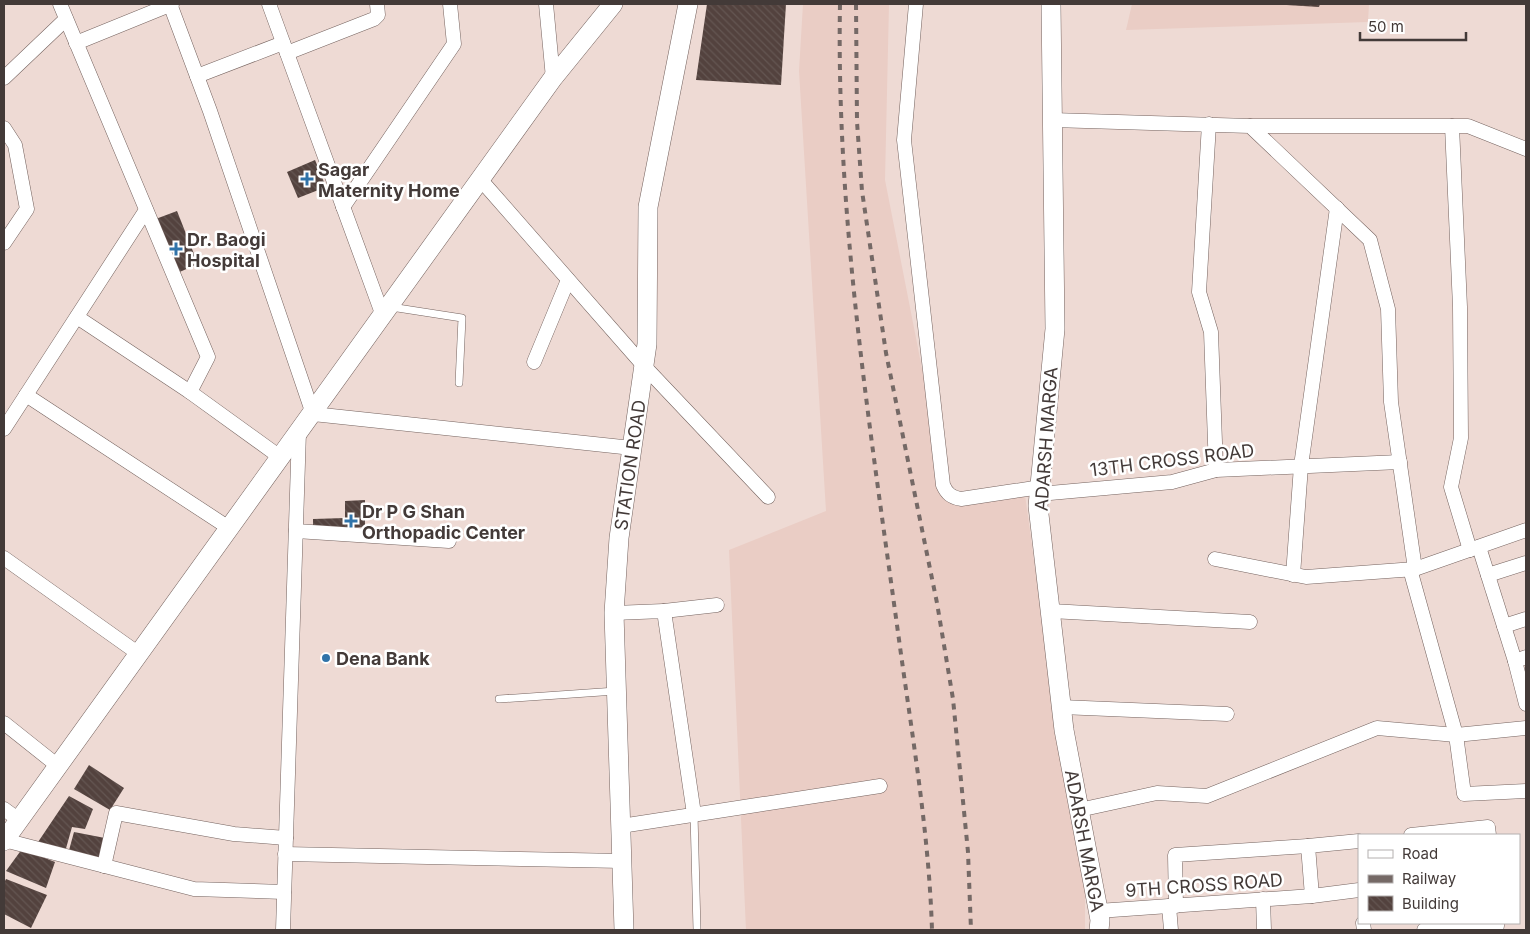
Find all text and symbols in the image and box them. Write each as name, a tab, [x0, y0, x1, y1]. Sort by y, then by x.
scale bar	[1360, 10, 1466, 42]
text: 50 m	[1368, 17, 1404, 36]
place label: Sagar Maternity Home	[318, 159, 460, 201]
marker: Sagar Maternity Home	[300, 172, 314, 186]
place label: Dr. Baogi Hospital	[187, 229, 266, 271]
marker: Dr. Baogi Hospital	[169, 242, 183, 256]
street label: ADARSH MARGA	[1030, 366, 1062, 512]
street label: STATION ROAD	[610, 398, 649, 532]
street label: 13TH CROSS ROAD	[1089, 440, 1255, 480]
place label: Dr P G Shan Orthopadic Center	[362, 501, 525, 543]
marker: Dr P G Shan Orthopadic Center	[344, 514, 358, 528]
place label: Dena Bank	[336, 648, 430, 669]
marker: Dena Bank	[320, 652, 332, 664]
street label: ADARSH MARGA	[1061, 768, 1109, 914]
legend	[1358, 834, 1520, 924]
text: Road	[1402, 844, 1438, 863]
street label: 9TH CROSS ROAD	[1124, 869, 1284, 901]
text: Railway	[1402, 869, 1457, 888]
text: Building	[1402, 894, 1459, 913]

